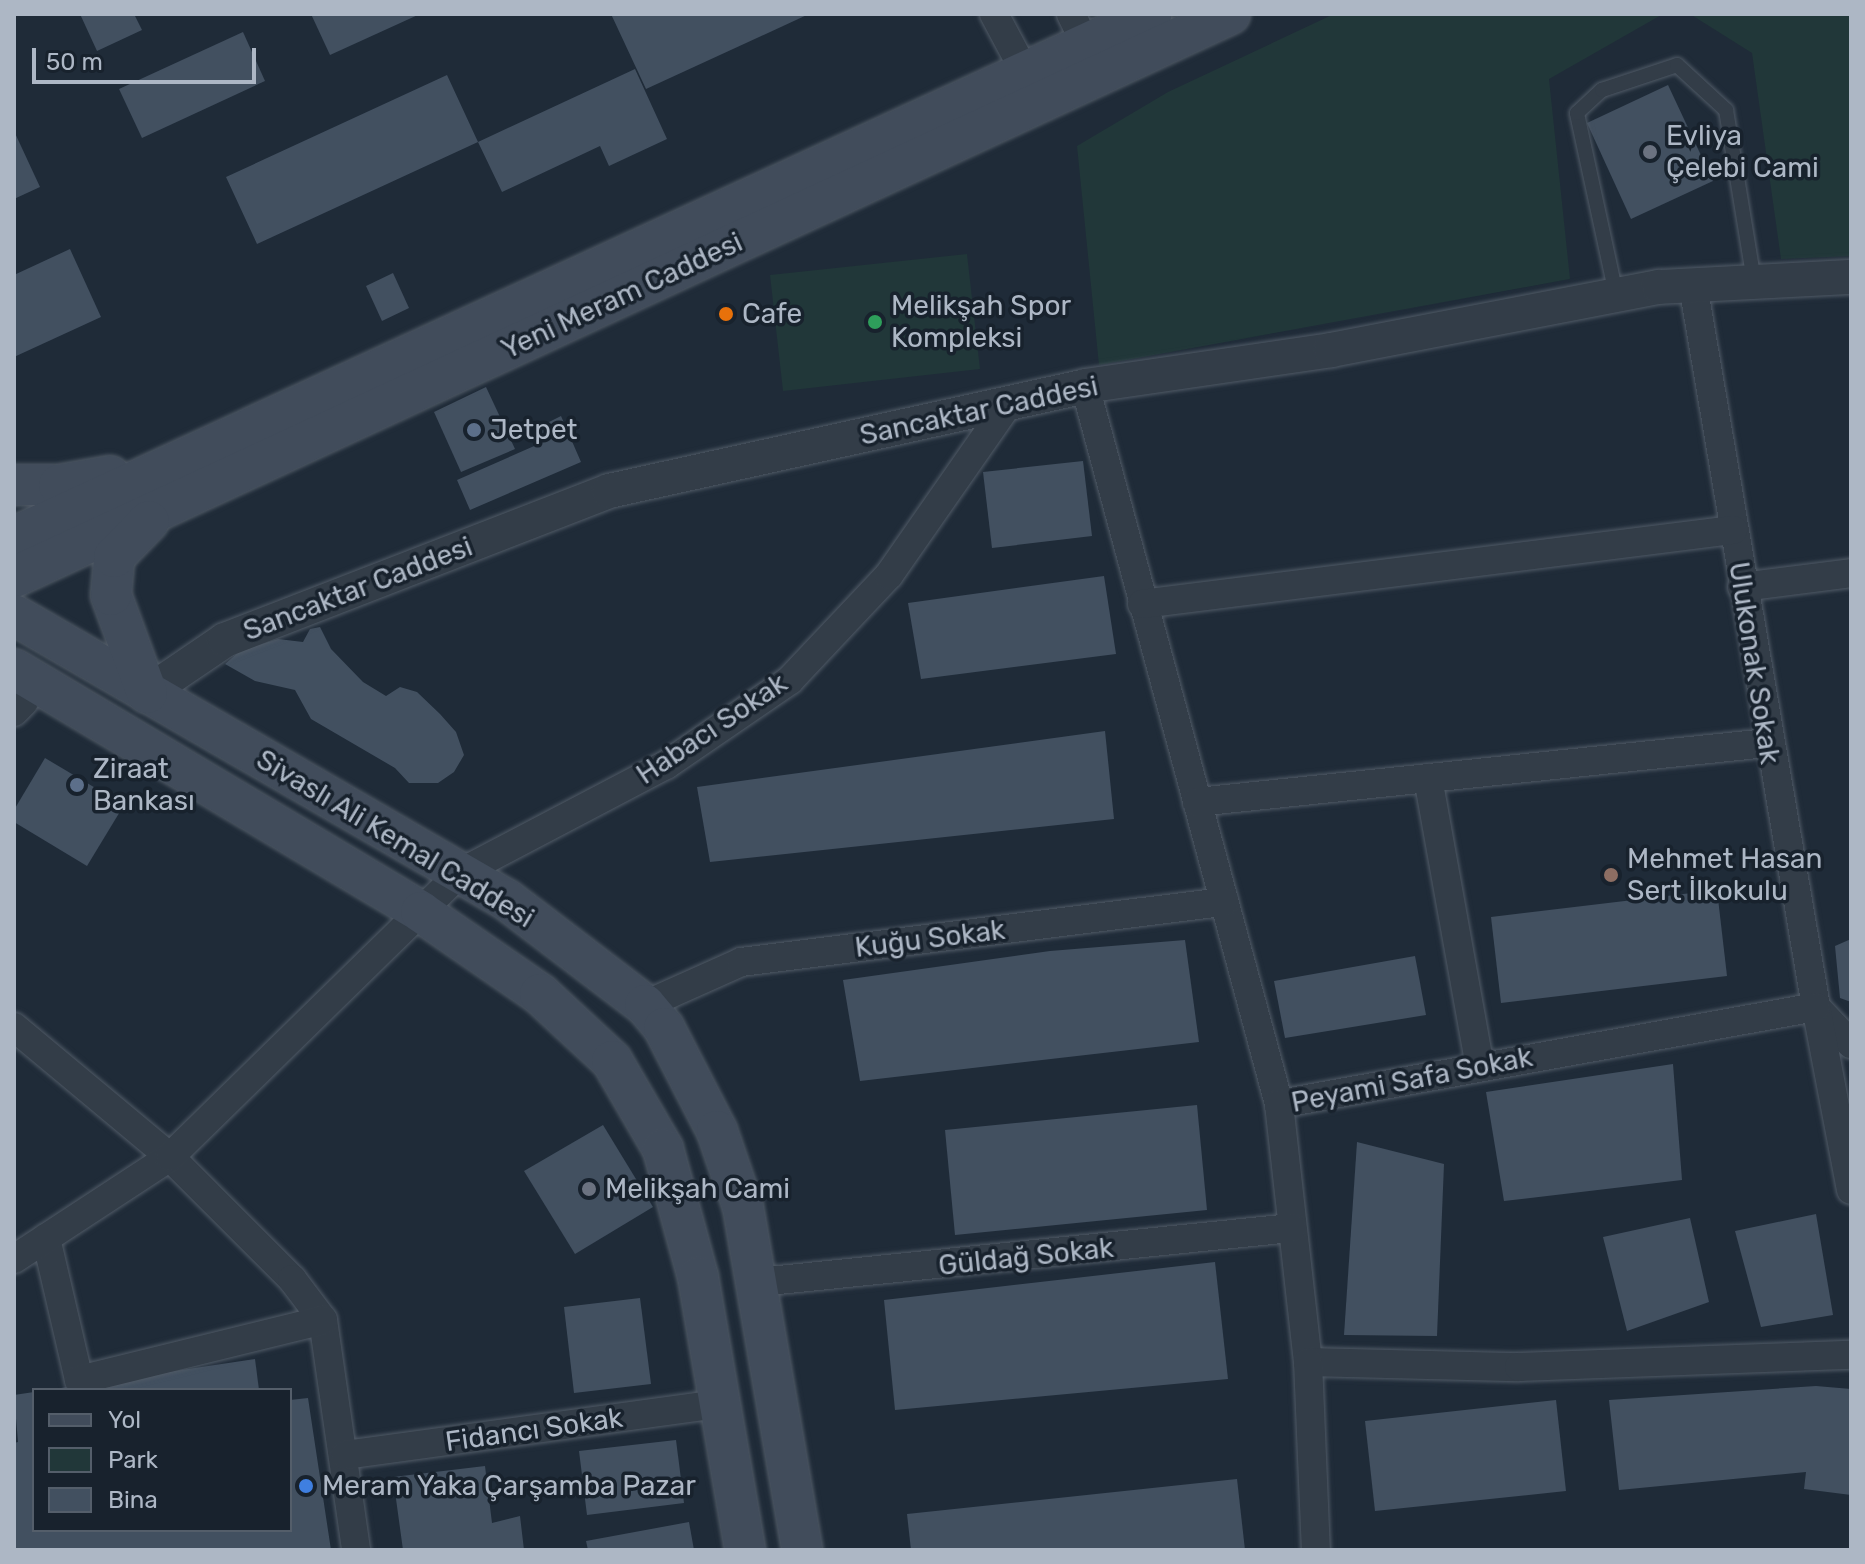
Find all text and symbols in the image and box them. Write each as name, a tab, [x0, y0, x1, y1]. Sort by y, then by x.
scale bar	[36, 32, 260, 82]
text: 50 m	[46, 48, 103, 76]
place label: Evliya Çelebi Cami	[1666, 119, 1819, 185]
marker: Evliya Çelebi Cami	[1641, 143, 1659, 161]
street label: Yeni Meram Caddesi	[496, 225, 748, 367]
place label: Melikşah Spor Kompleksi	[891, 289, 1071, 355]
place label: Cafe	[742, 297, 802, 331]
marker: Cafe	[717, 305, 735, 323]
marker: Melikşah Spor Kompleksi	[866, 313, 884, 331]
street label: Sancaktar Caddesi	[857, 369, 1101, 453]
place label: Jetpet	[490, 413, 578, 447]
marker: Jetpet	[465, 421, 483, 439]
street label: Sancaktar Caddesi	[238, 530, 478, 648]
street label: Ulukonak Sokak	[1721, 559, 1787, 767]
street label: Habacı Sokak	[630, 666, 794, 792]
street label: Sivaslı Ali Kemal Caddesi	[250, 743, 540, 935]
place label: Ziraat Bankası	[93, 752, 195, 818]
marker: Ziraat Bankası	[68, 776, 86, 794]
place label: Mehmet Hasan Sert İlkokulu	[1627, 842, 1822, 908]
marker: Mehmet Hasan Sert İlkokulu	[1602, 866, 1620, 884]
street label: Kuğu Sokak	[853, 913, 1007, 965]
street label: Peyami Safa Sokak	[1289, 1040, 1535, 1120]
place label: Melikşah Cami	[605, 1172, 790, 1206]
marker: Melikşah Cami	[580, 1180, 598, 1198]
street label: Güldağ Sokak	[937, 1231, 1115, 1283]
legend	[32, 1388, 292, 1532]
street label: Fidancı Sokak	[443, 1401, 625, 1459]
text: Yol	[108, 1406, 141, 1434]
text: Park	[108, 1446, 158, 1474]
place label: Meram Yaka Çarşamba Pazar	[322, 1469, 697, 1503]
marker: Meram Yaka Çarşamba Pazar	[297, 1477, 315, 1495]
text: Bina	[108, 1486, 158, 1514]

